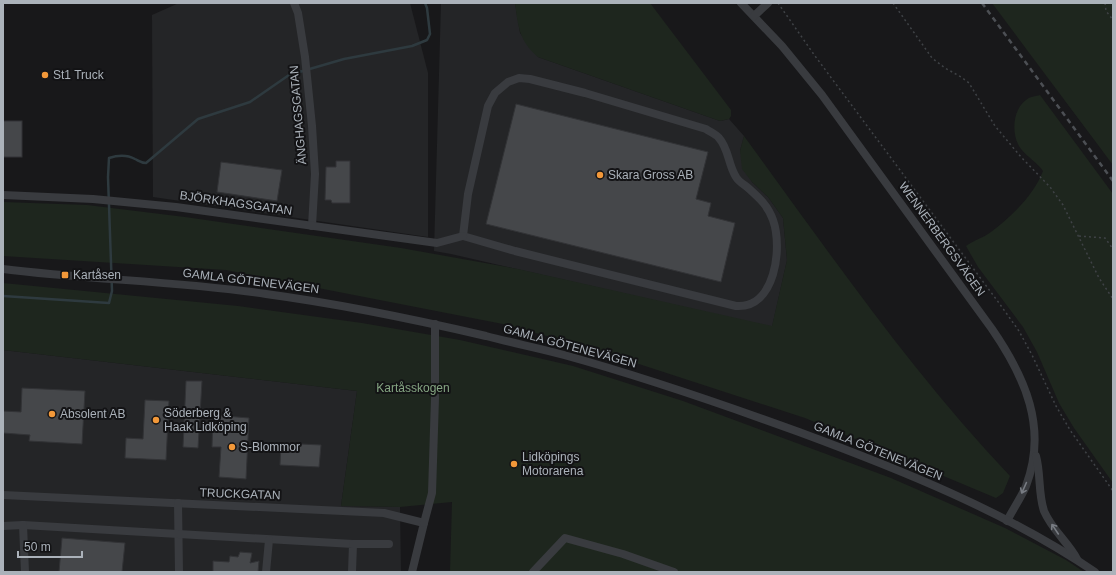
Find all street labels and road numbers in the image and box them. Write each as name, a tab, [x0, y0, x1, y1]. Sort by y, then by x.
street label: ÄNGHAGSGATAN	[287, 65, 309, 165]
street label: WENNERBERGSVÄGEN	[896, 179, 988, 299]
street label: BJÖRKHAGSGATAN	[179, 188, 293, 218]
street label: GAMLA GÖTENEVÄGEN	[182, 266, 320, 296]
street label: GAMLA GÖTENEVÄGEN	[502, 321, 638, 371]
street label: GAMLA GÖTENEVÄGEN	[812, 419, 944, 483]
street label: TRUCKGATAN	[199, 486, 281, 502]

